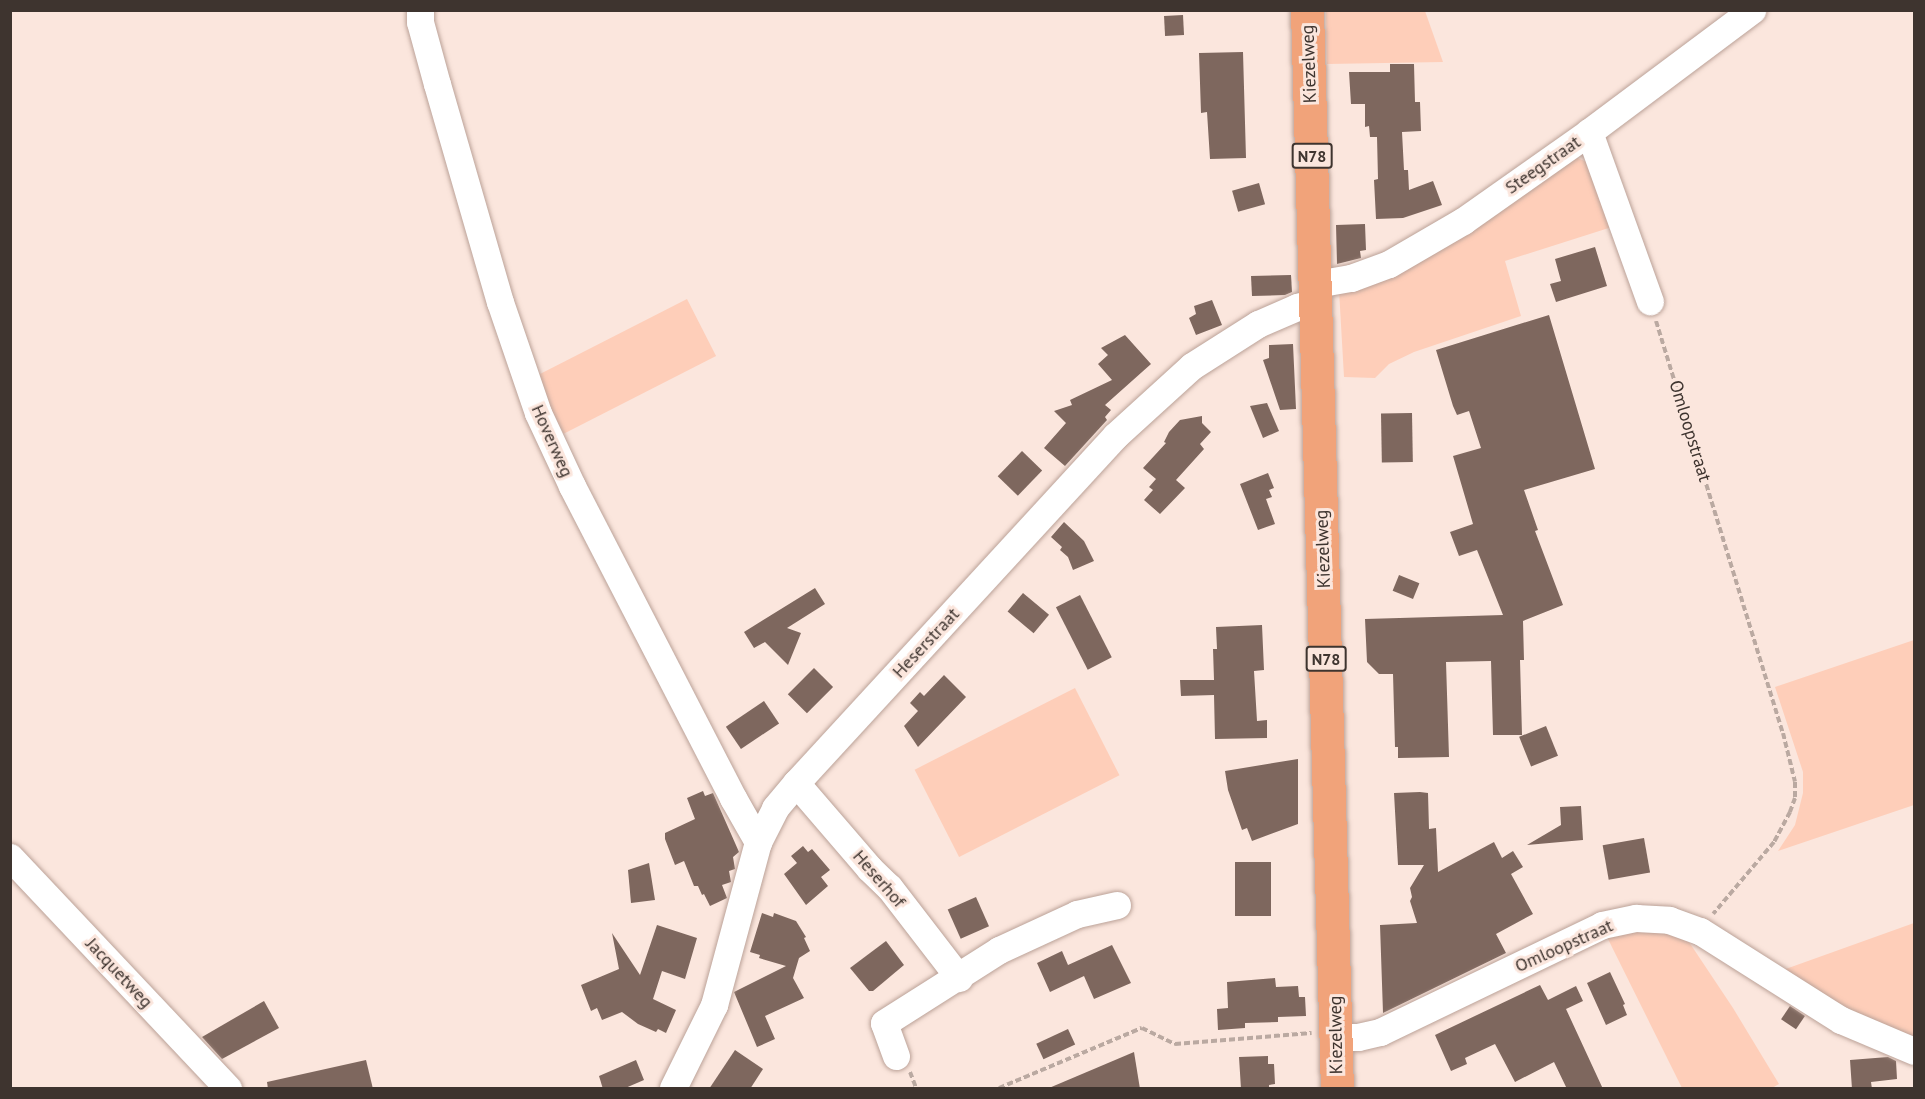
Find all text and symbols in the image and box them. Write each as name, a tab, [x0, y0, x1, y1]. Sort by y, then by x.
street label: Kiezelweg	[1297, 24, 1321, 104]
street label: Steegstraat	[1501, 131, 1585, 199]
road number: N78	[1291, 143, 1333, 169]
street label: Omloopstraat	[1664, 378, 1716, 484]
street label: Hoverweg	[526, 401, 578, 481]
street label: Kiezelweg	[1311, 509, 1335, 589]
street label: Heserstraat	[888, 604, 964, 682]
road number: N78	[1305, 646, 1347, 672]
street label: Heserhof	[848, 846, 910, 912]
street label: Omloopstraat	[1512, 915, 1616, 977]
street label: Jacquetweg	[81, 933, 157, 1013]
street label: Kiezelweg	[1325, 996, 1347, 1074]

